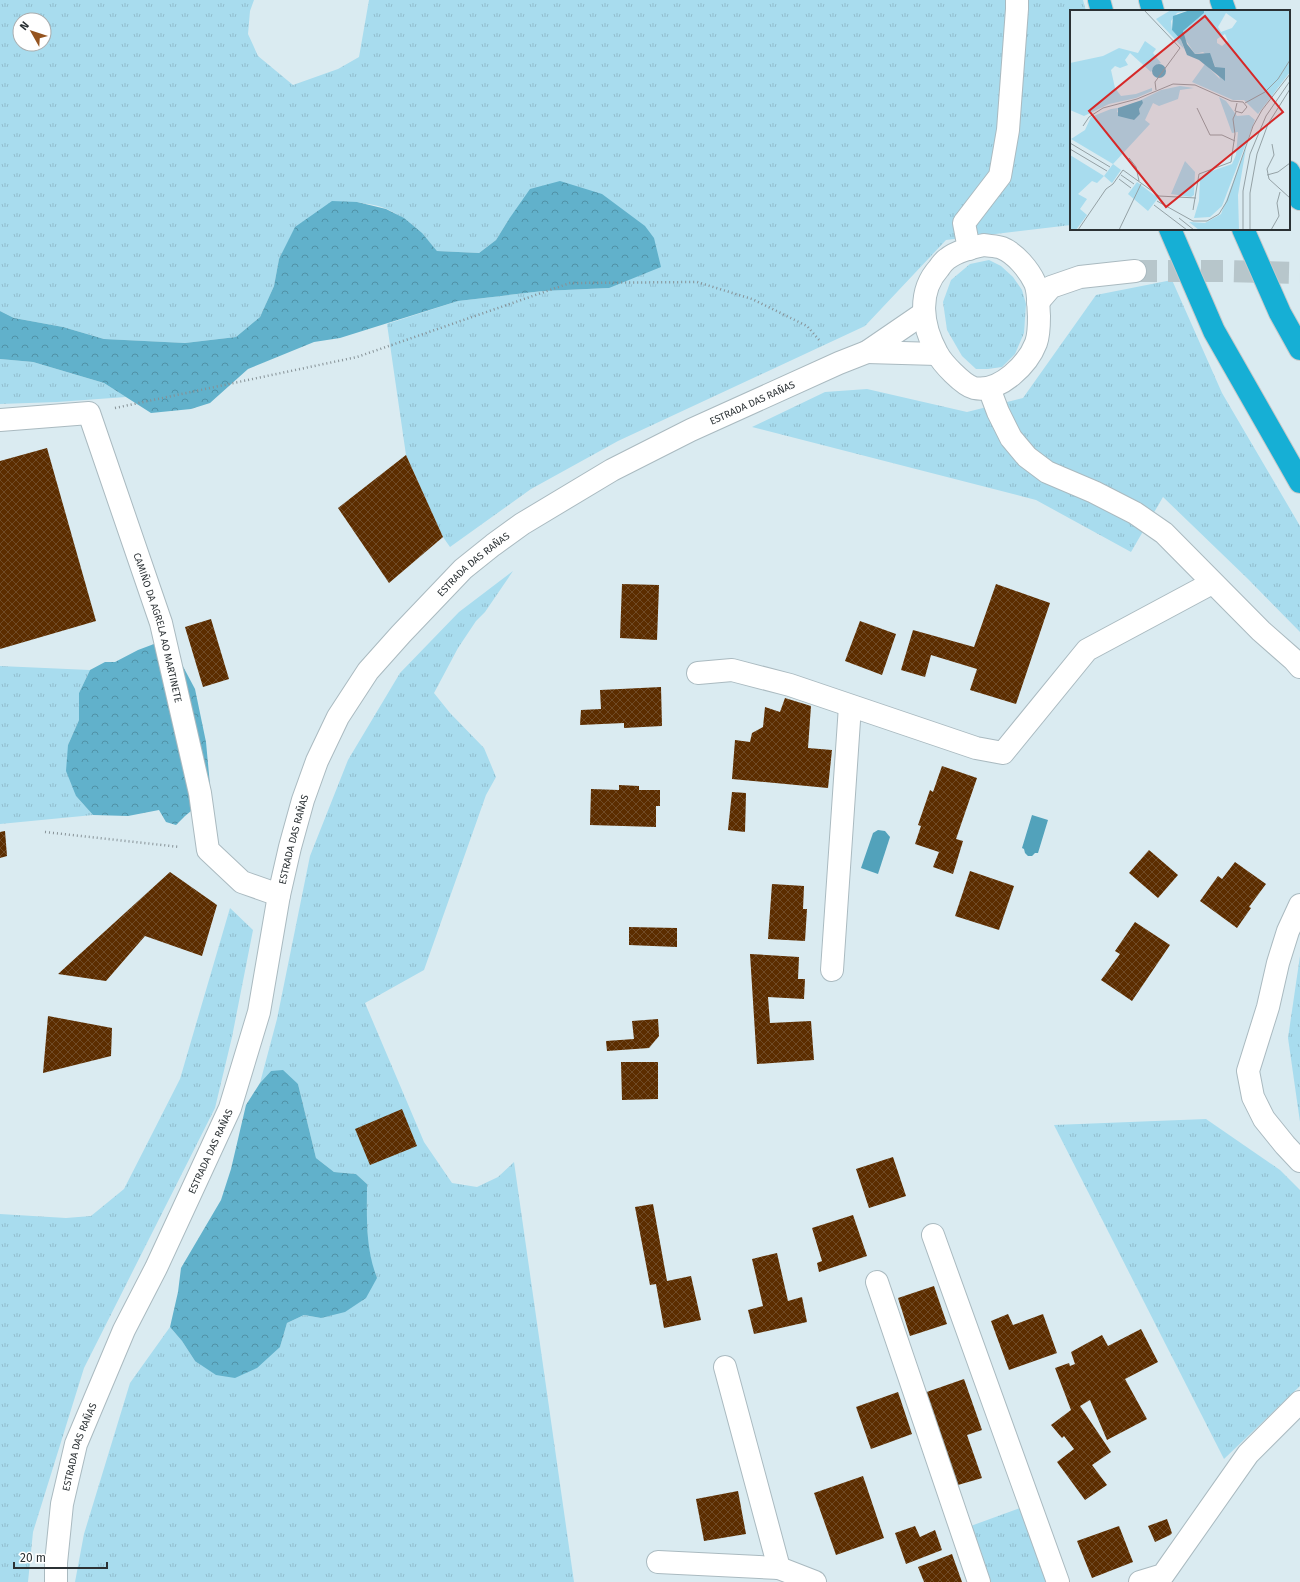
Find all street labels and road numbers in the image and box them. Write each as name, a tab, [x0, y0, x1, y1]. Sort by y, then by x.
street label: ESTRADA DAS RAÑAS	[708, 379, 798, 428]
street label: ESTRADA DAS RAÑAS	[435, 530, 513, 599]
street label: CAMIÑO DA AGRELA AO MARTINETE	[130, 551, 184, 704]
street label: ESTRADA DAS RAÑAS	[277, 793, 312, 886]
street label: ESTRADA DAS RAÑAS	[186, 1107, 236, 1196]
street label: ESTRADA DAS RAÑAS	[60, 1401, 100, 1492]

